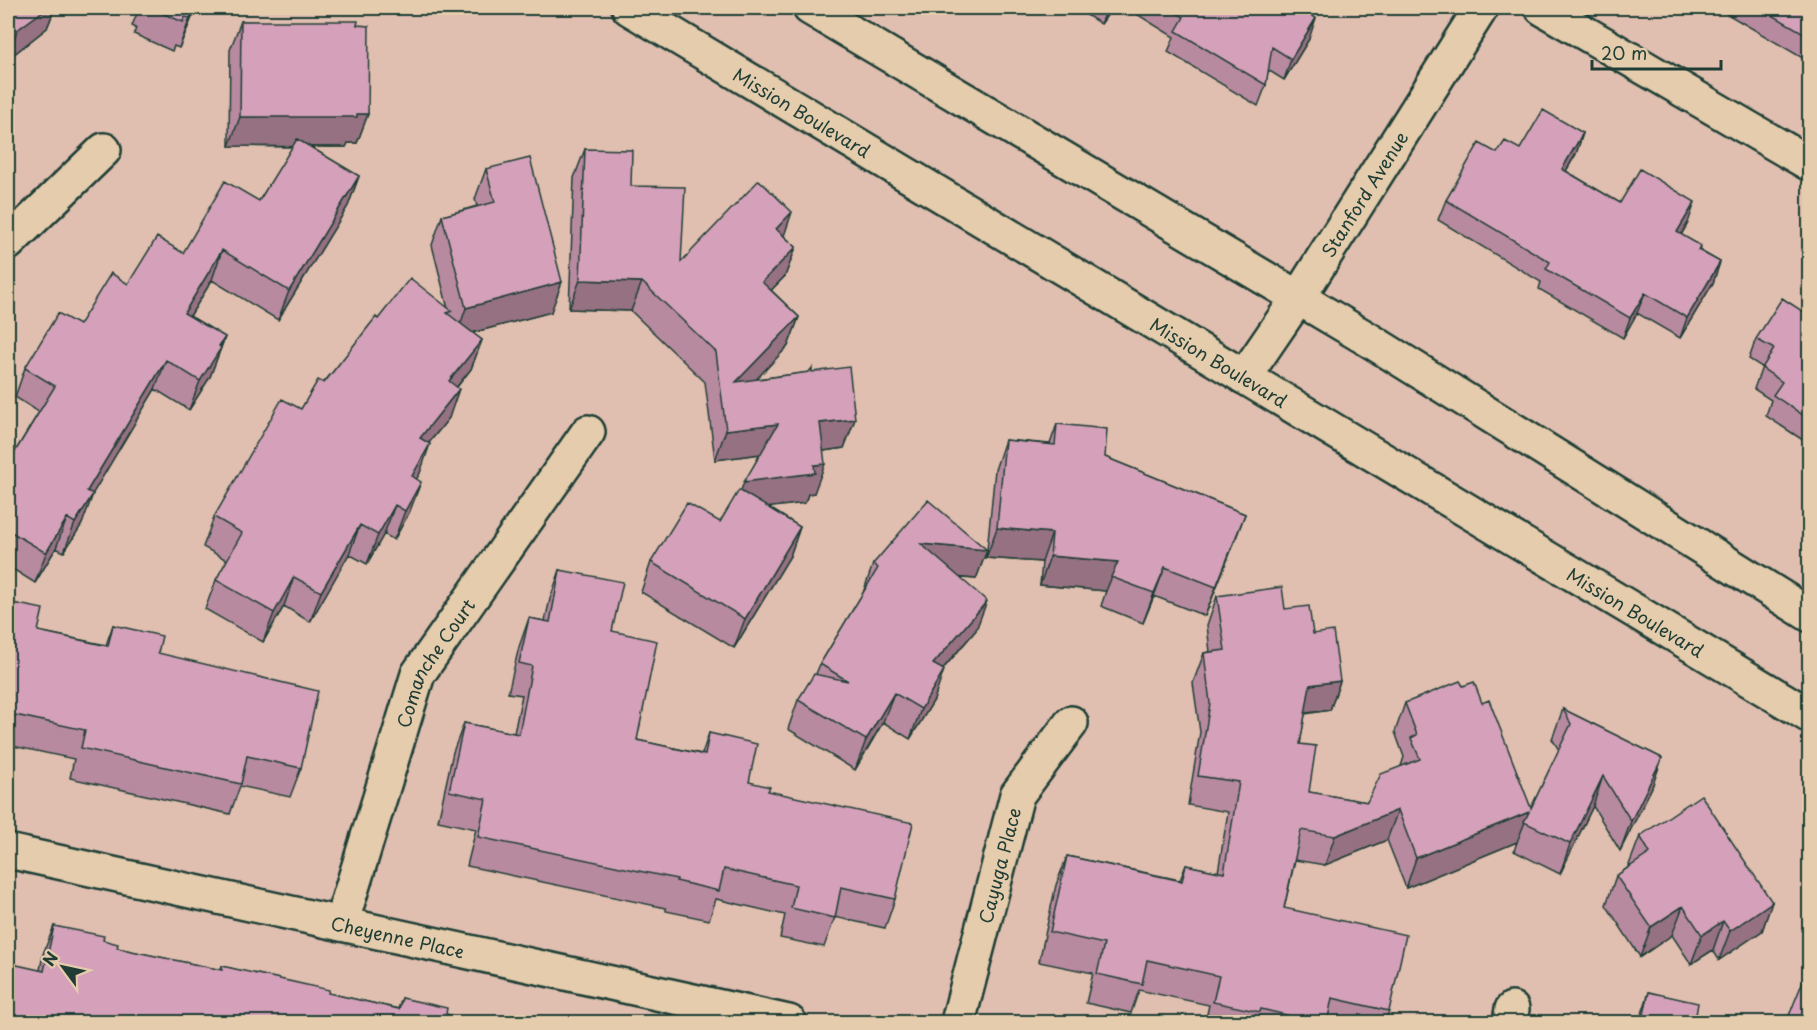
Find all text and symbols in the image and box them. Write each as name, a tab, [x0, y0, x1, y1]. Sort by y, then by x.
scale bar	[1592, 33, 1721, 71]
text: 20 m	[1601, 39, 1647, 66]
street label: Mission Boulevard	[729, 60, 876, 163]
street label: Stanford Avenue	[1314, 125, 1414, 262]
street label: Mission Boulevard	[1145, 310, 1293, 413]
street label: Mission Boulevard	[1562, 560, 1710, 663]
street label: Comanche Court	[389, 592, 481, 731]
street label: Cayuga Place	[971, 804, 1027, 926]
street label: Cheyenne Place	[328, 909, 467, 964]
north arrow	[33, 937, 93, 997]
text: N	[36, 946, 63, 970]

